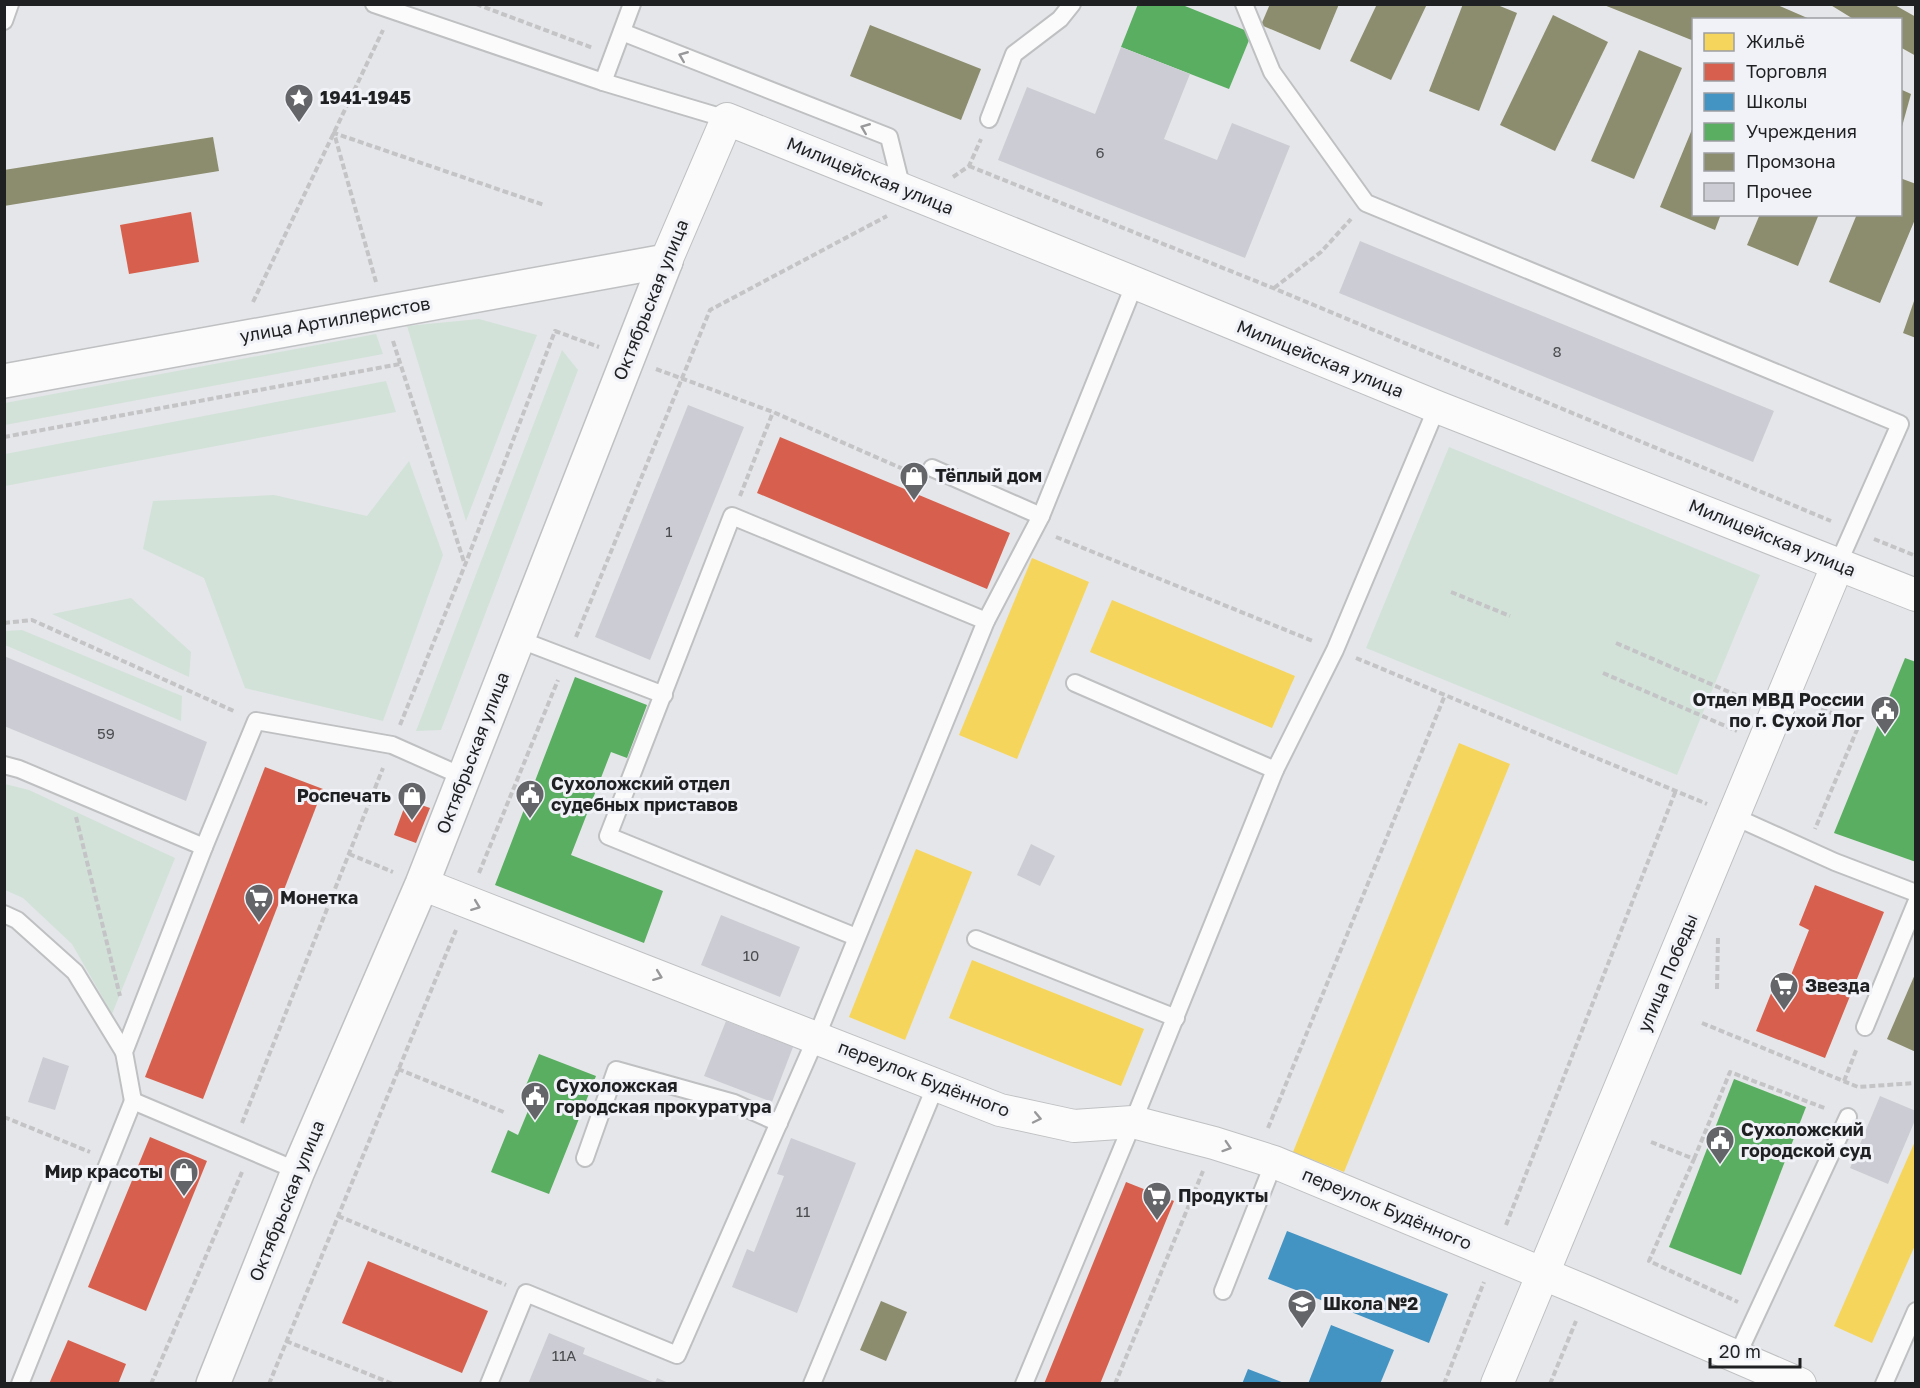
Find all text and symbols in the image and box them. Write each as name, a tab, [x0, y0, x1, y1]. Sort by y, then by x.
legend	[1692, 18, 1902, 216]
text: Жильё	[1746, 30, 1805, 52]
one-way arrow	[679, 51, 690, 63]
text: Торговля	[1746, 60, 1827, 82]
place icon: 1941-1945	[283, 82, 315, 124]
place label: 1941-1945	[320, 86, 411, 108]
text: Школы	[1746, 90, 1808, 112]
text: Учреждения	[1746, 120, 1857, 142]
one-way arrow	[860, 122, 870, 135]
street label: Милицейская улица	[784, 131, 957, 219]
house number: 6	[1095, 143, 1105, 161]
text: Промзона	[1746, 150, 1836, 172]
text: Прочее	[1746, 180, 1812, 202]
street label: Октябрьская улица	[608, 216, 692, 383]
street label: улица Артиллеристов	[238, 291, 432, 347]
street label: Милицейская улица	[1234, 314, 1407, 402]
house number: 8	[1552, 342, 1562, 360]
shop icon: Тёплый дом	[898, 460, 930, 502]
place label: Тёплый дом	[935, 464, 1042, 486]
street label: Милицейская улица	[1686, 493, 1859, 581]
house number: 1	[665, 522, 673, 540]
street label: Октябрьская улица	[431, 669, 513, 837]
place label: Отдел МВД России по г. Сухой Лог	[1692, 688, 1864, 731]
public building icon: Отдел МВД России по г. Сухой Лог	[1869, 694, 1901, 736]
house number: 59	[97, 724, 115, 742]
place label: Сухоложский отдел судебных приставов	[551, 772, 738, 815]
public building icon: Сухоложский отдел судебных приставов	[514, 778, 546, 820]
shop icon: Роспечать	[396, 780, 428, 822]
place label: Роспечать	[297, 784, 391, 806]
supermarket icon: Монетка	[243, 882, 275, 924]
place label: Монетка	[280, 886, 358, 908]
one-way arrow	[470, 899, 481, 911]
street label: улица Победы	[1632, 910, 1702, 1035]
house number: 10	[743, 946, 759, 964]
one-way arrow	[652, 969, 663, 982]
supermarket icon: Звезда	[1768, 970, 1800, 1012]
place label: Звезда	[1805, 974, 1870, 996]
street label: переулок Будённого	[835, 1035, 1013, 1121]
place label: Сухоложская городская прокуратура	[556, 1074, 771, 1117]
public building icon: Сухоложская городская прокуратура	[519, 1080, 551, 1122]
one-way arrow	[1031, 1111, 1041, 1124]
street label: Октябрьская улица	[244, 1117, 328, 1284]
place label: Сухоложский городской суд	[1741, 1118, 1871, 1161]
public building icon: Сухоложский городской суд	[1704, 1124, 1736, 1166]
one-way arrow	[1221, 1140, 1232, 1152]
shop icon: Мир красоты	[168, 1156, 200, 1198]
place label: Мир красоты	[44, 1160, 163, 1182]
street label: переулок Будённого	[1299, 1162, 1476, 1254]
supermarket icon: Продукты	[1141, 1180, 1173, 1222]
place label: Продукты	[1178, 1184, 1269, 1206]
house number: 11	[796, 1202, 810, 1220]
school or university icon: Школа №2	[1286, 1288, 1318, 1330]
place label: Школа №2	[1323, 1292, 1418, 1314]
scale bar	[1710, 1331, 1800, 1369]
text: 20 m	[1719, 1340, 1761, 1362]
house number: 11А	[552, 1346, 576, 1364]

